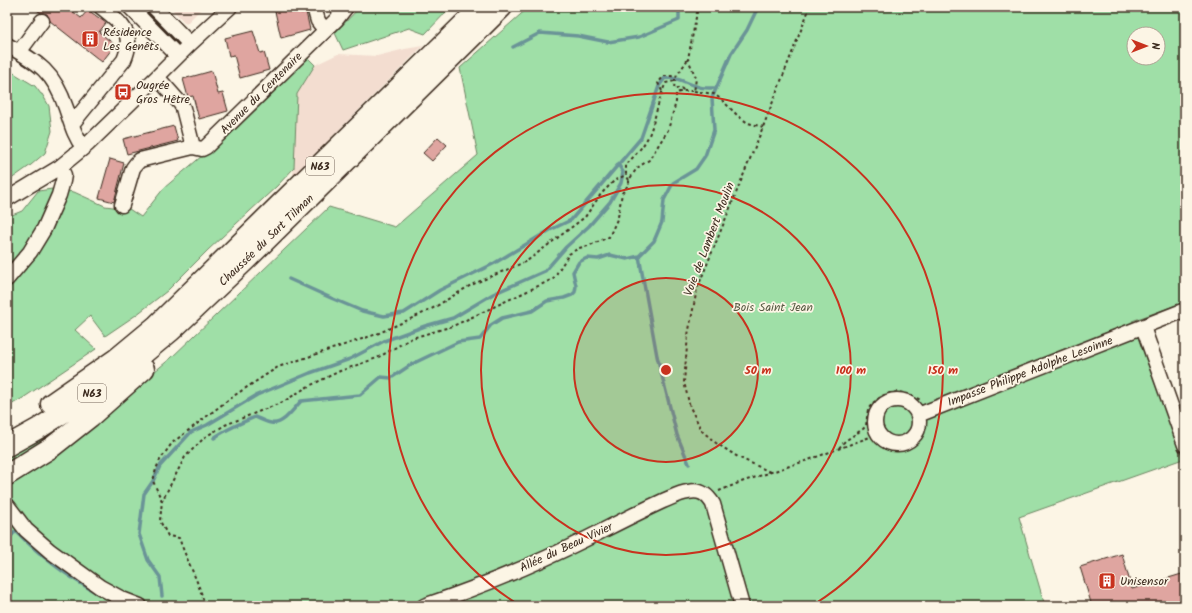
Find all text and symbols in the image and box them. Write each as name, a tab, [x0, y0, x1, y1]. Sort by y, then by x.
place label: Résidence Les Genêts	[103, 23, 159, 56]
north arrow	[1126, 26, 1166, 66]
building icon: Résidence Les Genêts	[80, 29, 100, 49]
text: N	[1146, 43, 1164, 50]
street label: Avenue du Centenaire	[216, 47, 307, 139]
place label: Ougrée Gros Hêtre	[136, 76, 191, 109]
bus stop icon: Ougrée Gros Hêtre	[113, 82, 133, 102]
road number: N63	[306, 157, 334, 175]
street label: Voie de Lambert Moulin	[679, 179, 740, 299]
street label: Chaussée du Sart Tilman	[214, 190, 318, 291]
park label: Bois Saint Jean	[733, 298, 813, 317]
street label: Impasse Philippe Adolphe Lesoinne	[945, 331, 1116, 412]
text: 50 m	[744, 361, 772, 380]
text: 100 m	[836, 361, 866, 380]
text: 150 m	[928, 361, 958, 380]
centre of rings	[659, 363, 673, 377]
road number: N63	[78, 384, 106, 402]
street label: Allée du Beau Vivier	[516, 517, 617, 577]
building icon: Unisensor	[1097, 571, 1117, 591]
place label: Unisensor	[1120, 572, 1169, 591]

